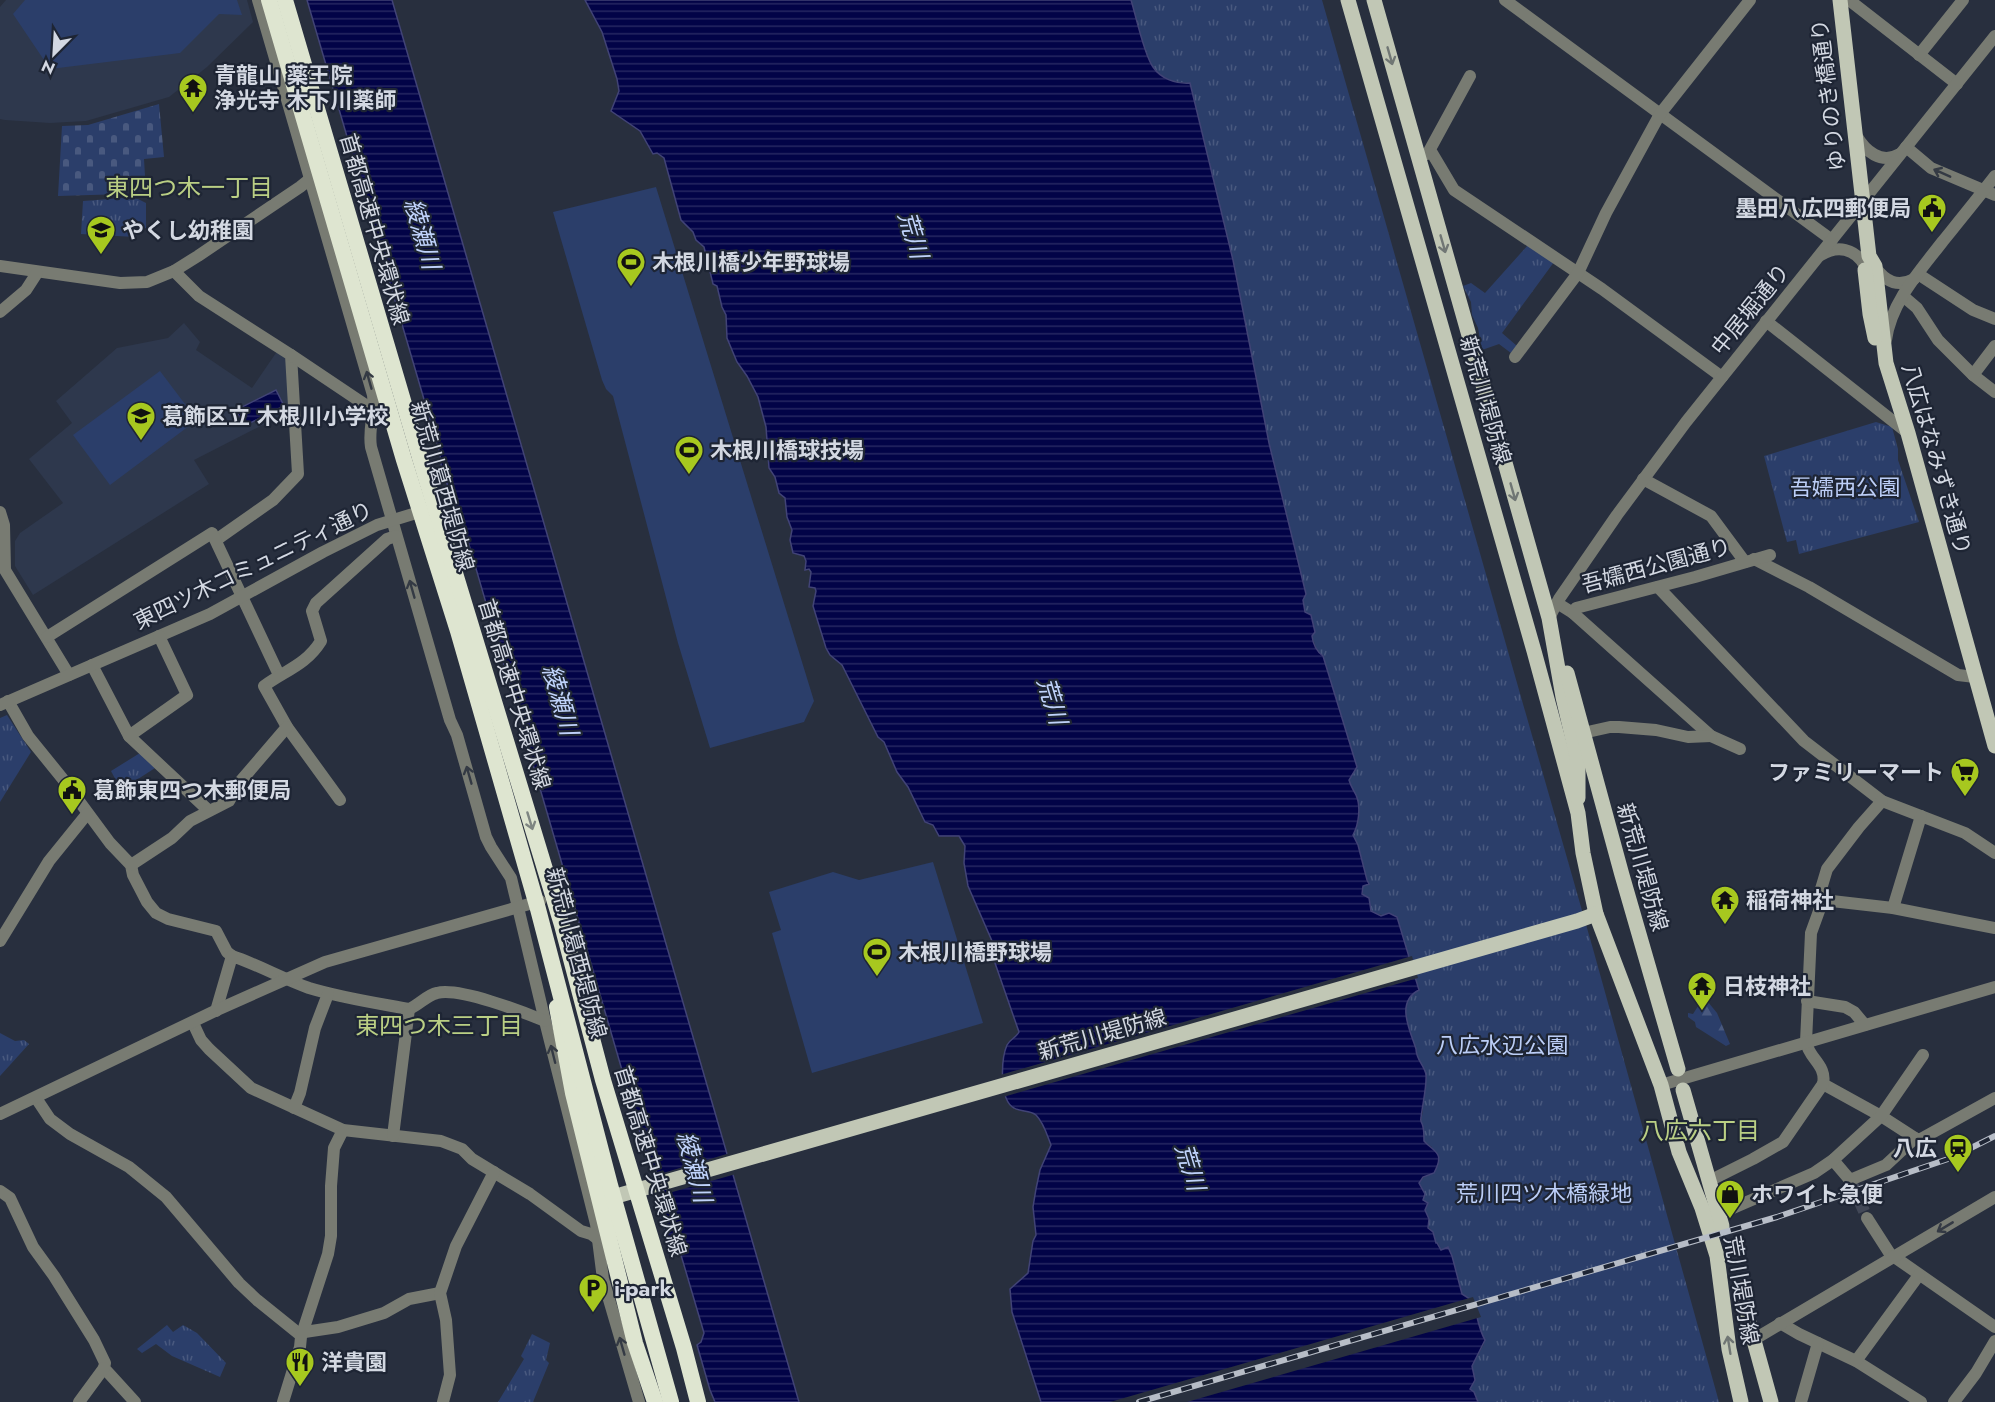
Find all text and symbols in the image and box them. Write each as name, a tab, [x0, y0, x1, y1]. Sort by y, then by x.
street label: ゆりのき橋通り	[1803, 17, 1853, 173]
north arrow	[24, 24, 84, 84]
one-way arrow	[1385, 46, 1396, 65]
text: N	[38, 54, 59, 80]
place label: 青龍山 薬王院 浄光寺 木下川薬師	[214, 59, 397, 116]
temple icon: 青龍山 薬王院 浄光寺 木下川薬師	[177, 72, 209, 114]
street label: 首都高速中央環状線	[332, 129, 418, 329]
one-way arrow	[1934, 167, 1952, 178]
district label: 東四つ木一丁目	[105, 170, 273, 205]
place label: 墨田八広四郵便局	[1735, 192, 1911, 224]
public building icon: 墨田八広四郵便局	[1916, 192, 1948, 234]
water label: 綾瀬川	[396, 194, 450, 276]
water label: 荒川	[890, 207, 938, 266]
school or university icon: やくし幼稚園	[85, 214, 117, 256]
place label: やくし幼稚園	[122, 214, 254, 246]
one-way arrow	[1438, 234, 1449, 253]
sports icon: 木根川橋少年野球場	[615, 246, 647, 288]
place label: 木根川橋少年野球場	[652, 246, 850, 278]
street label: 中居堀通り	[1703, 256, 1797, 362]
street label: 新荒川堤防線	[1452, 332, 1520, 468]
street label: 八広はなみずき通り	[1894, 359, 1980, 559]
one-way arrow	[363, 371, 374, 390]
street label: 新荒川葛西堤防線	[403, 397, 483, 575]
school or university icon: 葛飾区立 木根川小学校	[125, 400, 157, 442]
place label: 葛飾区立 木根川小学校	[162, 400, 389, 432]
sports icon: 木根川橋球技場	[673, 434, 705, 476]
place label: 木根川橋球技場	[710, 434, 864, 466]
park label: 吾嬬西公園	[1790, 471, 1900, 503]
one-way arrow	[1508, 482, 1519, 501]
street label: 東四ツ木コミュニティ通り	[128, 493, 378, 637]
street label: 吾嬬西公園通り	[1577, 530, 1735, 600]
one-way arrow	[406, 580, 417, 599]
street label: 首都高速中央環状線	[471, 595, 559, 793]
water label: 綾瀬川	[534, 660, 588, 742]
water label: 荒川	[1029, 673, 1077, 732]
place label: ファミリーマート	[1768, 756, 1944, 788]
supermarket icon: ファミリーマート	[1949, 756, 1981, 798]
one-way arrow	[463, 766, 474, 785]
public building icon: 葛飾東四つ木郵便局	[56, 774, 88, 816]
place label: 葛飾東四つ木郵便局	[93, 774, 291, 806]
street label: 新荒川堤防線	[1609, 799, 1677, 935]
one-way arrow	[525, 811, 536, 830]
street label: 新荒川葛西堤防線	[539, 864, 615, 1042]
temple icon: 稲荷神社	[1709, 884, 1741, 926]
place label: 稲荷神社	[1746, 884, 1834, 916]
sports icon: 木根川橋野球場	[861, 936, 893, 978]
place label: 木根川橋野球場	[898, 936, 1052, 968]
temple icon: 日枝神社	[1686, 970, 1718, 1012]
place label: 日枝神社	[1723, 970, 1811, 1002]
street label: 新荒川堤防線	[1034, 1000, 1170, 1068]
district label: 東四つ木三丁目	[355, 1008, 523, 1043]
park label: 八広水辺公園	[1436, 1029, 1568, 1061]
one-way arrow	[547, 1045, 558, 1064]
street label: 首都高速中央環状線	[607, 1062, 695, 1260]
district label: 八広六丁目	[1640, 1113, 1760, 1148]
water label: 綾瀬川	[668, 1128, 721, 1209]
place label: 八広	[1893, 1132, 1937, 1164]
station icon: 八広	[1942, 1132, 1974, 1174]
water label: 荒川	[1167, 1139, 1215, 1198]
park label: 荒川四ツ木橋緑地	[1456, 1177, 1632, 1209]
shop icon: ホワイト急便	[1714, 1178, 1746, 1220]
place label: ホワイト急便	[1751, 1178, 1883, 1210]
one-way arrow	[1937, 1221, 1954, 1233]
street label: 荒川堤防線	[1717, 1233, 1767, 1347]
parking icon: i-park	[577, 1272, 609, 1314]
place label: i-park	[614, 1272, 672, 1304]
one-way arrow	[1723, 1335, 1734, 1355]
one-way arrow	[616, 1337, 628, 1356]
restaurant icon: 洋貴園	[284, 1346, 316, 1388]
place label: 洋貴園	[321, 1346, 387, 1378]

